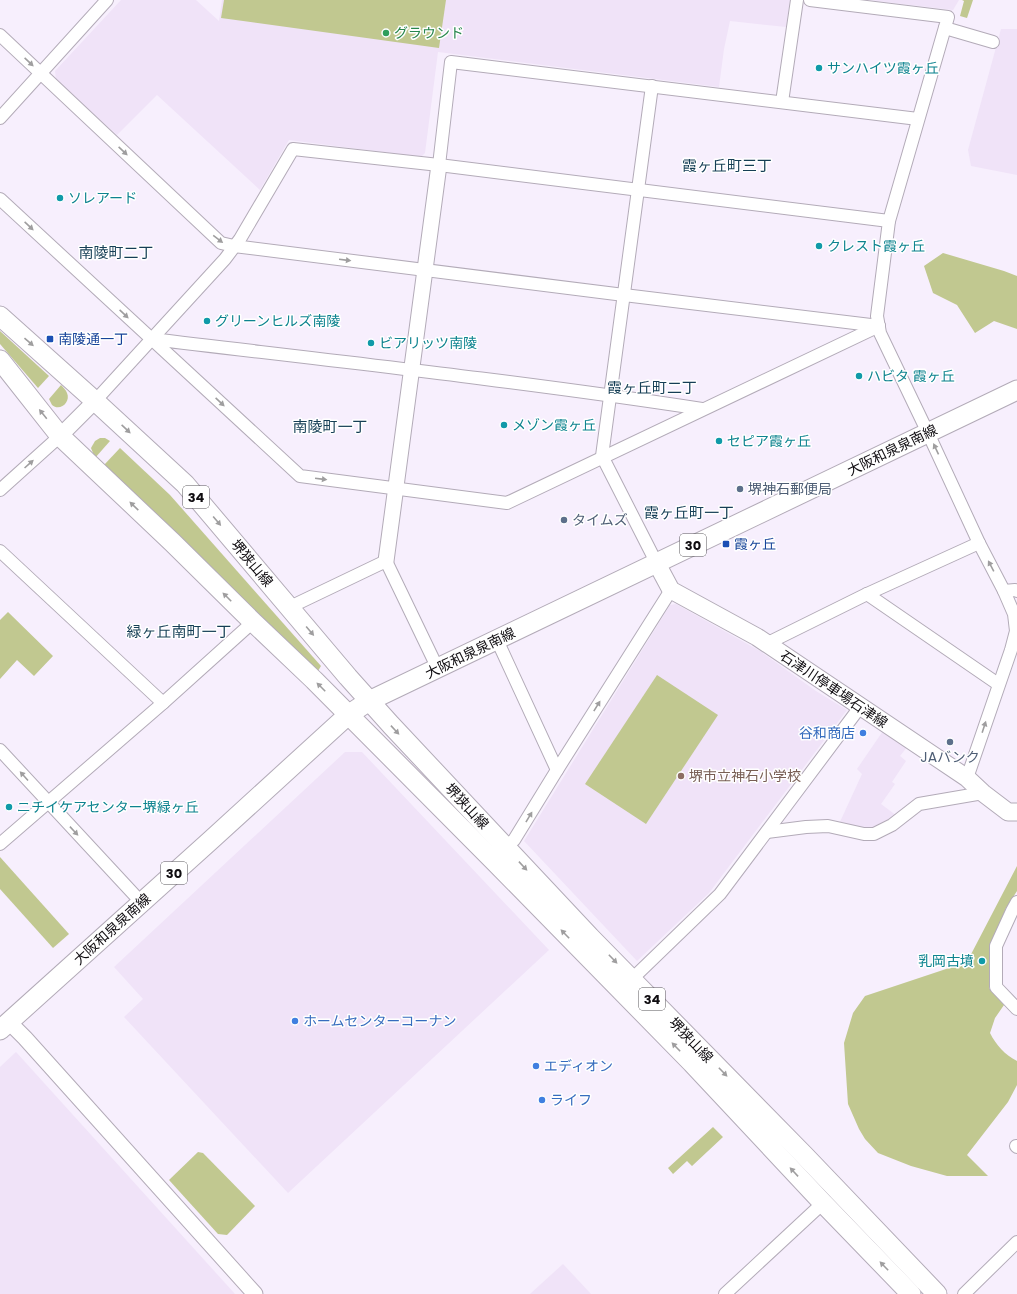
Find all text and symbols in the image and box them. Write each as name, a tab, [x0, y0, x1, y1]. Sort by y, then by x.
place label: グラウンド	[394, 23, 464, 43]
marker: グラウンド	[381, 28, 391, 38]
one-way arrow	[23, 57, 34, 66]
place label: サンハイツ霞ヶ丘	[827, 58, 939, 78]
marker: サンハイツ霞ヶ丘	[814, 63, 824, 73]
one-way arrow	[118, 146, 128, 156]
district label: 霞ヶ丘町三丁	[682, 155, 772, 176]
place label: ソレアード	[68, 188, 137, 208]
marker: ソレアード	[55, 193, 65, 203]
one-way arrow	[24, 221, 33, 230]
one-way arrow	[213, 235, 224, 243]
place label: クレスト霞ヶ丘	[827, 236, 925, 256]
marker: クレスト霞ヶ丘	[814, 241, 824, 251]
district label: 南陵町二丁	[78, 242, 154, 263]
one-way arrow	[339, 257, 351, 263]
one-way arrow	[119, 309, 129, 319]
place label: グリーンヒルズ南陵	[215, 311, 340, 331]
marker: グリーンヒルズ南陵	[202, 316, 212, 326]
place label: 南陵通一丁	[58, 329, 128, 349]
place label: ビアリッツ南陵	[379, 333, 477, 353]
marker: 南陵通一丁	[45, 334, 55, 344]
one-way arrow	[24, 337, 35, 346]
marker: ビアリッツ南陵	[366, 338, 376, 348]
place label: ハビタ 霞ヶ丘	[867, 366, 955, 386]
marker: ハビタ 霞ヶ丘	[854, 371, 864, 381]
district label: 霞ヶ丘町二丁	[607, 377, 697, 398]
one-way arrow	[215, 397, 225, 407]
one-way arrow	[38, 408, 47, 419]
place label: メゾン霞ヶ丘	[512, 415, 596, 435]
district label: 南陵町一丁	[292, 416, 368, 437]
marker: メゾン霞ヶ丘	[499, 420, 509, 430]
street label: 大阪和泉泉南線	[844, 420, 940, 480]
one-way arrow	[121, 424, 131, 434]
place label: セピア霞ヶ丘	[727, 431, 811, 451]
marker: セピア霞ヶ丘	[714, 436, 724, 446]
one-way arrow	[933, 443, 939, 454]
one-way arrow	[24, 459, 34, 468]
one-way arrow	[315, 476, 327, 482]
place label: 堺神石郵便局	[748, 479, 832, 499]
marker: 堺神石郵便局	[735, 484, 745, 494]
road number: 34	[183, 486, 209, 508]
one-way arrow	[129, 501, 139, 511]
district label: 霞ヶ丘町一丁	[644, 502, 734, 523]
place label: タイムズ	[572, 510, 628, 530]
marker: タイムズ	[559, 515, 569, 525]
one-way arrow	[212, 516, 221, 527]
road number: 30	[680, 534, 706, 556]
place label: 霞ヶ丘	[734, 534, 776, 554]
street label: 堺狭山線	[226, 535, 278, 591]
marker: 霞ヶ丘	[721, 539, 731, 549]
one-way arrow	[988, 560, 995, 572]
one-way arrow	[222, 592, 232, 602]
district label: 緑ヶ丘南町一丁	[126, 621, 232, 642]
street label: 大阪和泉泉南線	[422, 623, 518, 683]
one-way arrow	[305, 626, 314, 637]
street label: 石津川停車場石津線	[776, 645, 892, 733]
one-way arrow	[316, 682, 326, 692]
one-way arrow	[594, 700, 601, 712]
one-way arrow	[981, 721, 987, 733]
place label: 谷和商店	[799, 723, 855, 743]
one-way arrow	[391, 725, 400, 735]
marker: 谷和商店	[858, 728, 868, 738]
marker: JAバンク	[945, 737, 955, 747]
place label: JAバンク	[920, 747, 980, 767]
place label: 堺市立神石小学校	[689, 766, 801, 786]
one-way arrow	[19, 771, 29, 781]
marker: 堺市立神石小学校	[676, 771, 686, 781]
street label: 堺狭山線	[441, 779, 493, 833]
place label: ニチイケアセンター堺緑ヶ丘	[17, 797, 199, 817]
marker: ニチイケアセンター堺緑ヶ丘	[4, 802, 14, 812]
one-way arrow	[525, 811, 532, 823]
one-way arrow	[69, 826, 79, 836]
one-way arrow	[518, 861, 527, 870]
road number: 30	[161, 862, 187, 884]
street label: 大阪和泉泉南線	[69, 889, 155, 969]
one-way arrow	[560, 929, 570, 939]
place label: 乳岡古墳	[918, 951, 974, 971]
one-way arrow	[608, 954, 617, 964]
marker: 乳岡古墳	[977, 956, 987, 966]
road number: 34	[639, 988, 665, 1010]
place label: ホームセンターコーナン	[303, 1011, 457, 1031]
street label: 堺狭山線	[664, 1013, 718, 1067]
marker: ホームセンターコーナン	[290, 1016, 300, 1026]
one-way arrow	[671, 1042, 681, 1052]
place label: エディオン	[544, 1056, 613, 1076]
marker: エディオン	[531, 1061, 541, 1071]
one-way arrow	[718, 1067, 728, 1077]
place label: ライフ	[550, 1090, 592, 1110]
marker: ライフ	[537, 1095, 547, 1105]
one-way arrow	[789, 1167, 799, 1177]
one-way arrow	[879, 1261, 888, 1271]

